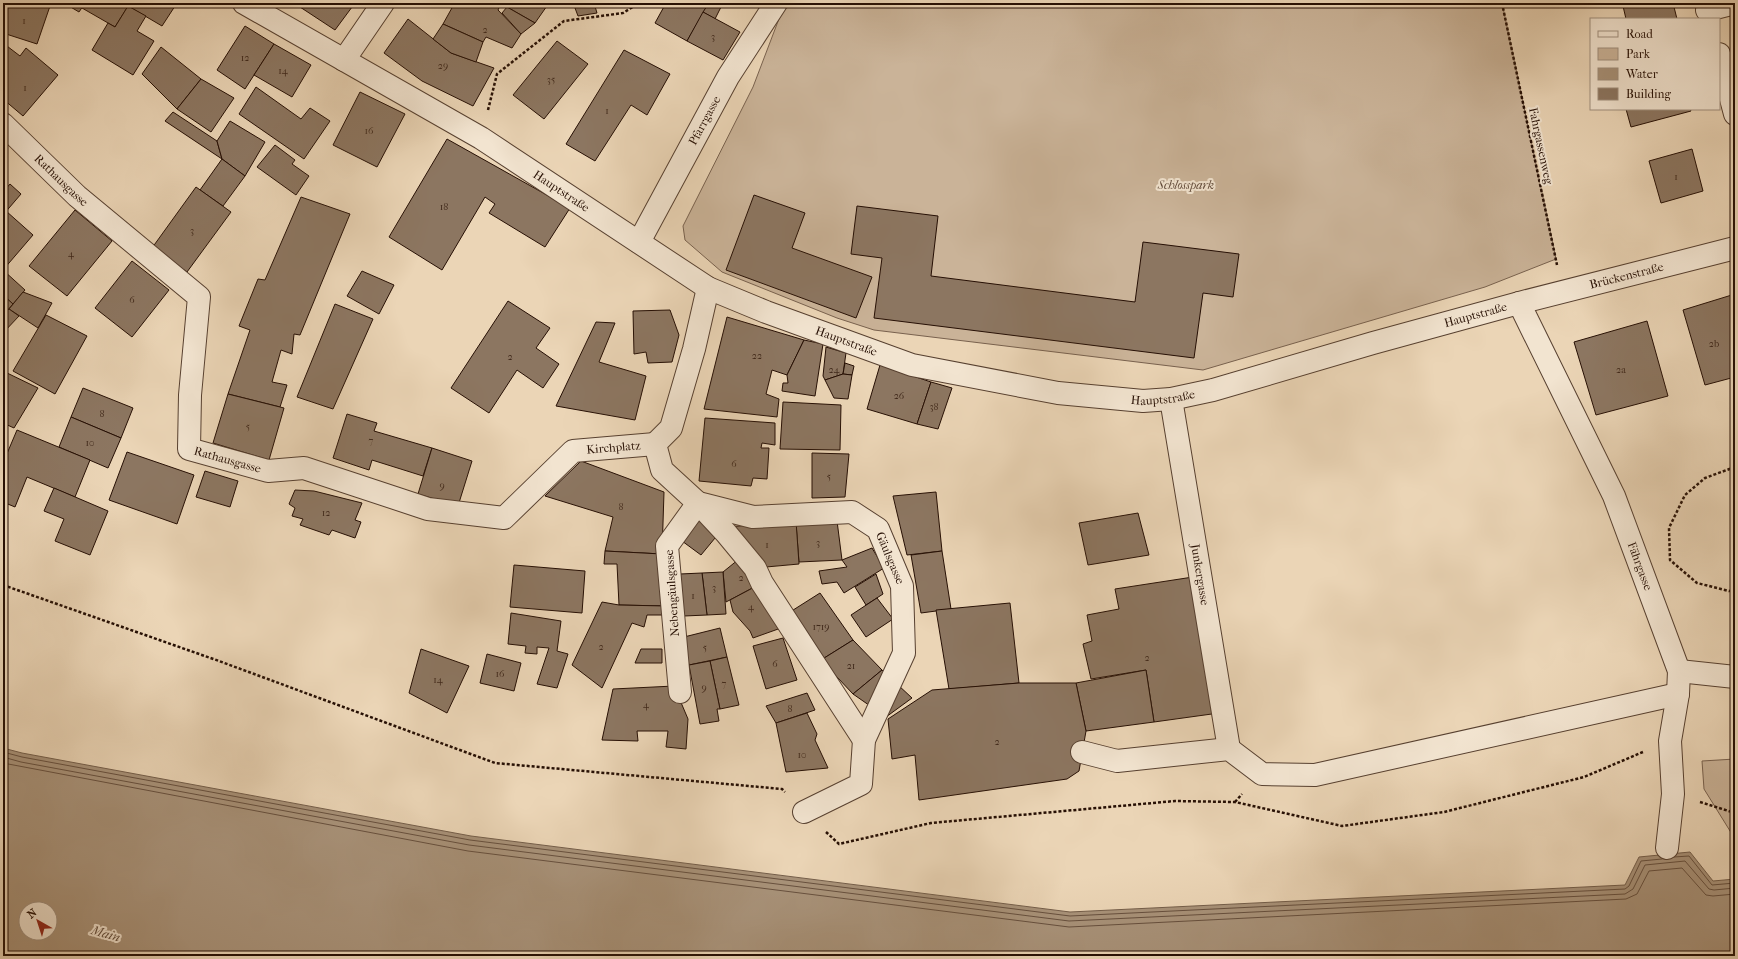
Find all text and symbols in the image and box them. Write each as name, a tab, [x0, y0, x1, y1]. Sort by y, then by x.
house number: 1	[22, 15, 26, 27]
legend	[1590, 18, 1720, 110]
house number: 2	[482, 24, 488, 36]
text: Road	[1626, 27, 1653, 41]
house number: 3	[711, 31, 715, 43]
text: Park	[1626, 47, 1651, 61]
house number: 12	[241, 52, 249, 64]
house number: 29	[438, 60, 448, 72]
house number: 14	[278, 65, 289, 77]
text: Water	[1625, 67, 1659, 81]
house number: 35	[547, 74, 555, 86]
house number: 1	[23, 82, 27, 94]
text: Building	[1626, 87, 1671, 101]
street label: Pfarrgasse	[686, 94, 723, 148]
house number: 1	[605, 105, 609, 117]
street label: Fahrgassenweg	[1526, 106, 1556, 186]
house number: 16	[365, 125, 374, 137]
street label: Rathausgasse	[31, 151, 91, 209]
street label: Hauptstraße	[531, 167, 592, 215]
house number: 1	[1674, 171, 1678, 183]
park label: Schlosspark	[1157, 178, 1214, 192]
house number: 18	[440, 201, 448, 213]
house number: 3	[190, 225, 194, 237]
house number: 4	[68, 248, 75, 260]
street label: Brückenstraße	[1588, 259, 1665, 292]
house number: 6	[129, 294, 135, 306]
street label: Hauptstraße	[1442, 300, 1509, 330]
street label: Hauptstraße	[814, 324, 879, 359]
house number: 2b	[1709, 338, 1719, 350]
house number: 22	[752, 350, 762, 362]
house number: 2	[507, 351, 513, 363]
house number: 24	[828, 364, 841, 376]
house number: 2a	[1616, 364, 1626, 376]
street label: Hauptstraße	[1130, 387, 1196, 408]
house number: 26	[894, 390, 905, 402]
house number: 38	[929, 401, 939, 413]
house number: 8	[99, 408, 105, 420]
house number: 5	[246, 421, 250, 433]
house number: 7	[369, 435, 374, 447]
house number: 10	[85, 437, 95, 449]
street label: Kirchplatz	[586, 438, 642, 457]
street label: Rathausgasse	[192, 444, 263, 476]
house number: 6	[731, 458, 737, 470]
house number: 5	[827, 471, 831, 483]
house number: 9	[439, 480, 445, 492]
house number: 8	[618, 501, 624, 513]
house number: 12	[322, 507, 330, 519]
street label: Gäulsgasse	[873, 530, 907, 586]
house number: 3	[816, 537, 820, 549]
house number: 1	[765, 539, 769, 551]
street label: Fährgasse	[1625, 540, 1655, 592]
street label: Junkergasse	[1188, 542, 1212, 606]
street label: Nebengäulsgasse	[662, 549, 682, 637]
house number: 2	[738, 572, 744, 584]
house number: 3	[712, 582, 716, 594]
house number: 1	[691, 590, 695, 602]
house number: 4	[748, 601, 755, 613]
house number: 1719	[812, 621, 830, 633]
house number: 2	[598, 641, 604, 653]
house number: 5	[703, 642, 707, 654]
house number: 2	[1144, 652, 1150, 664]
house number: 6	[772, 658, 778, 670]
house number: 21	[847, 660, 855, 672]
house number: 16	[496, 668, 505, 680]
house number: 14	[433, 674, 444, 686]
house number: 7	[722, 678, 727, 690]
house number: 9	[701, 682, 707, 694]
house number: 4	[643, 699, 650, 711]
house number: 8	[787, 703, 793, 715]
house number: 2	[994, 736, 1000, 748]
house number: 10	[797, 749, 807, 761]
north arrow	[18, 901, 58, 941]
text: N	[25, 906, 40, 921]
water label: Main	[89, 922, 122, 945]

